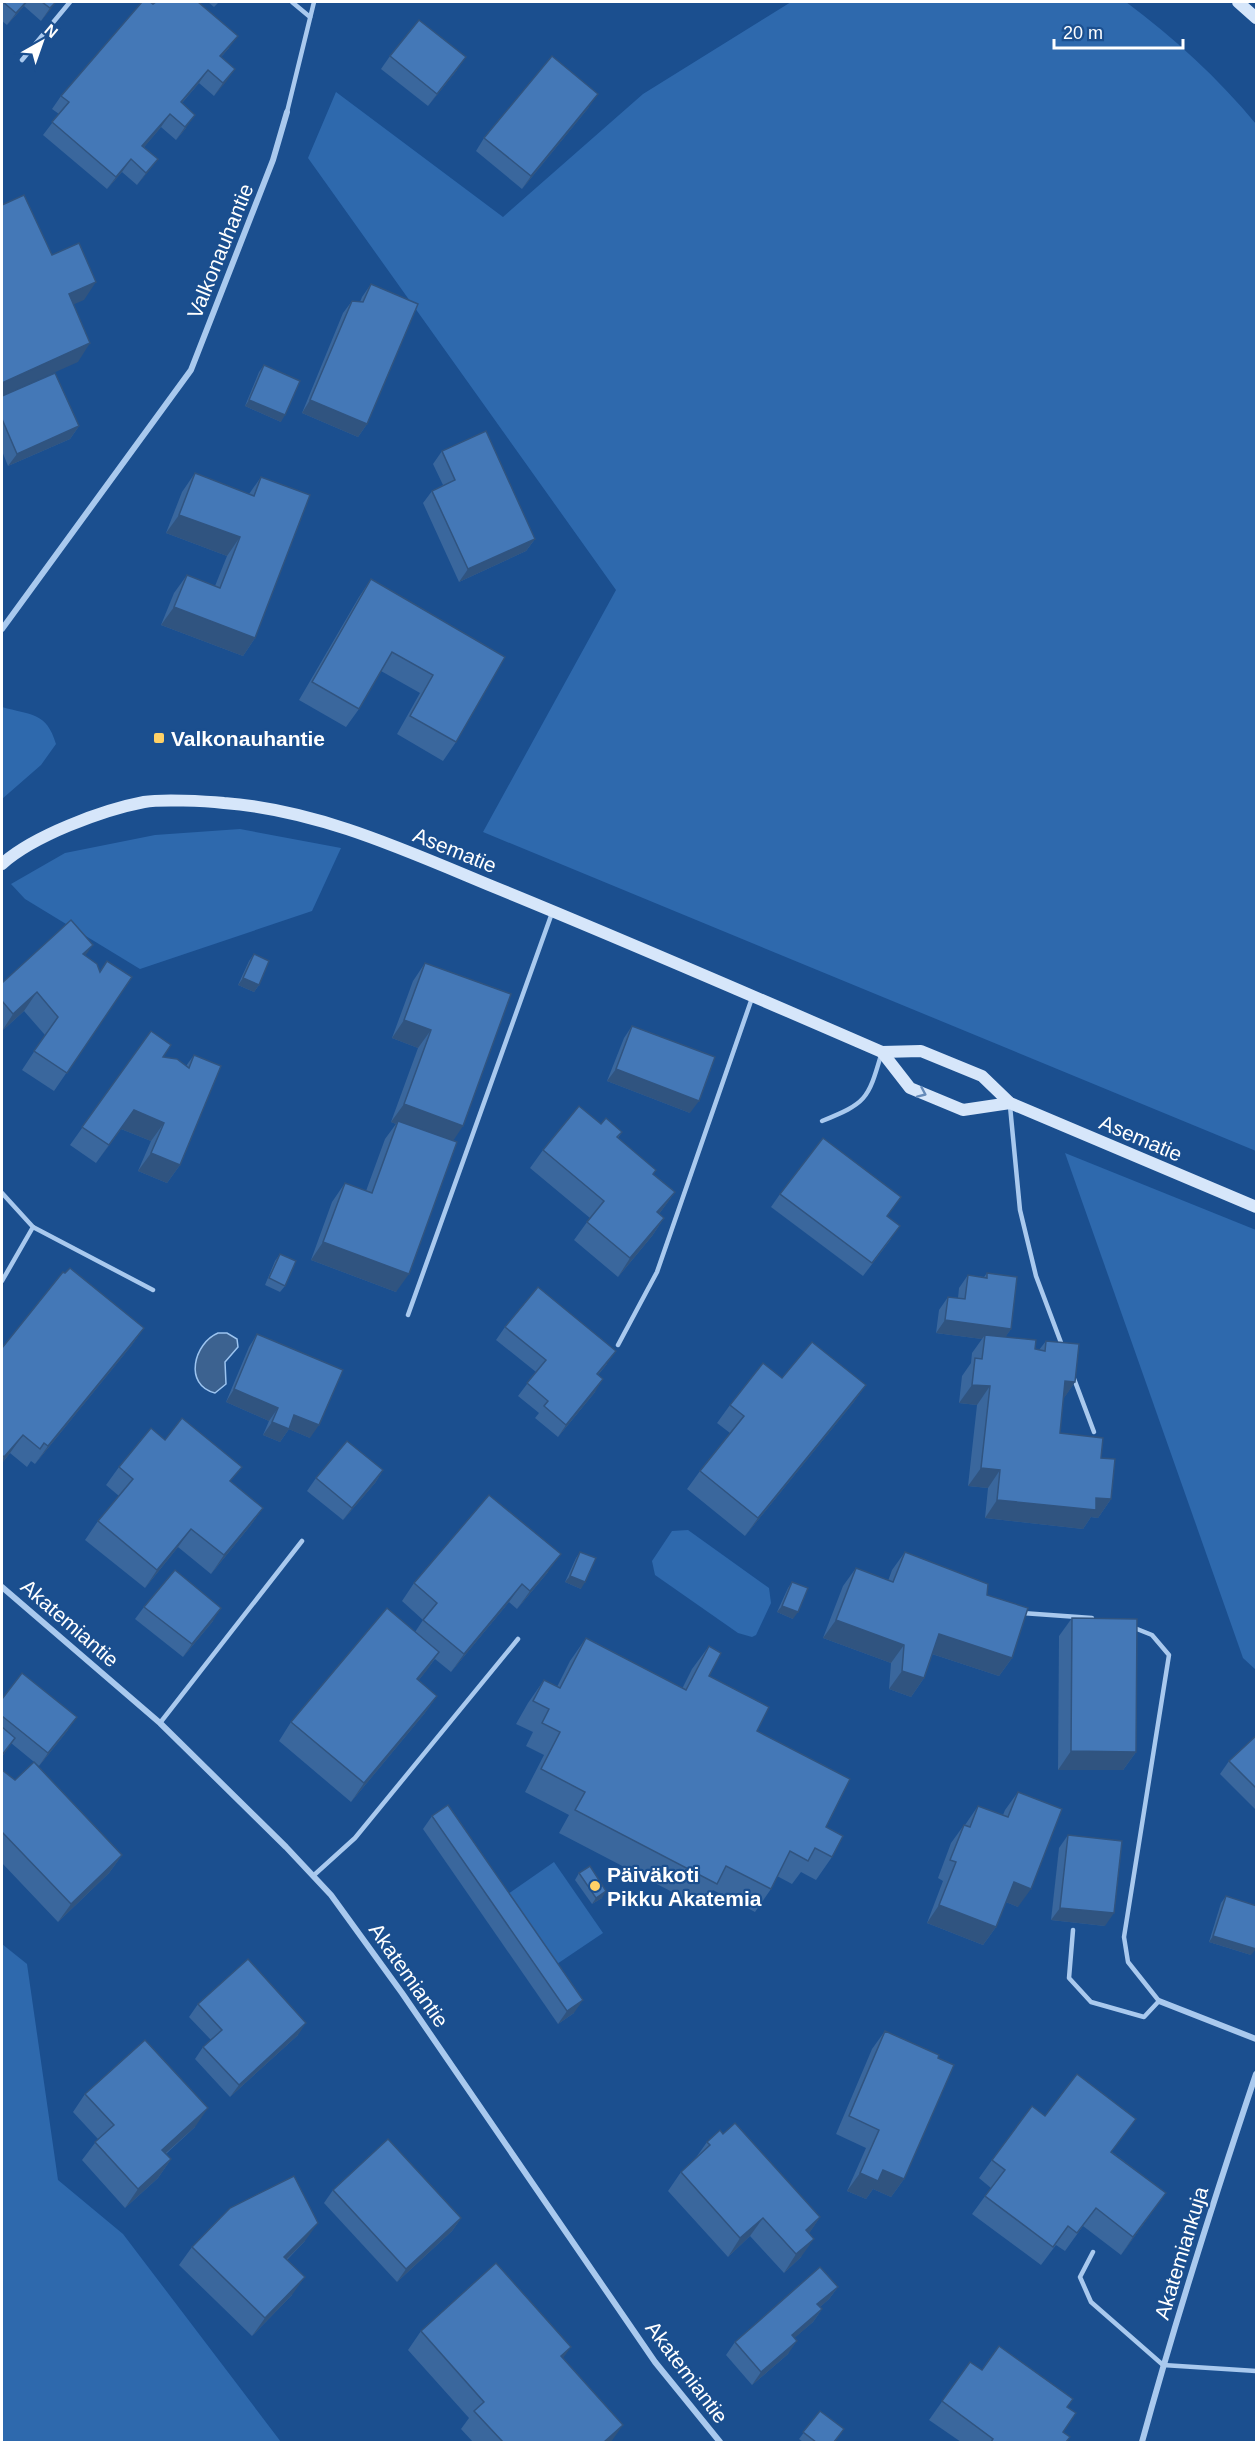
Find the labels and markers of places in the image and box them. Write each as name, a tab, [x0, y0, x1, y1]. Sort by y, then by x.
place label: Valkonauhantie	[171, 727, 325, 750]
marker: Valkonauhantie	[152, 731, 166, 745]
place label: Päiväkoti Pikku Akatemia	[607, 1863, 762, 1910]
marker: Päiväkoti Pikku Akatemia	[588, 1879, 602, 1893]

